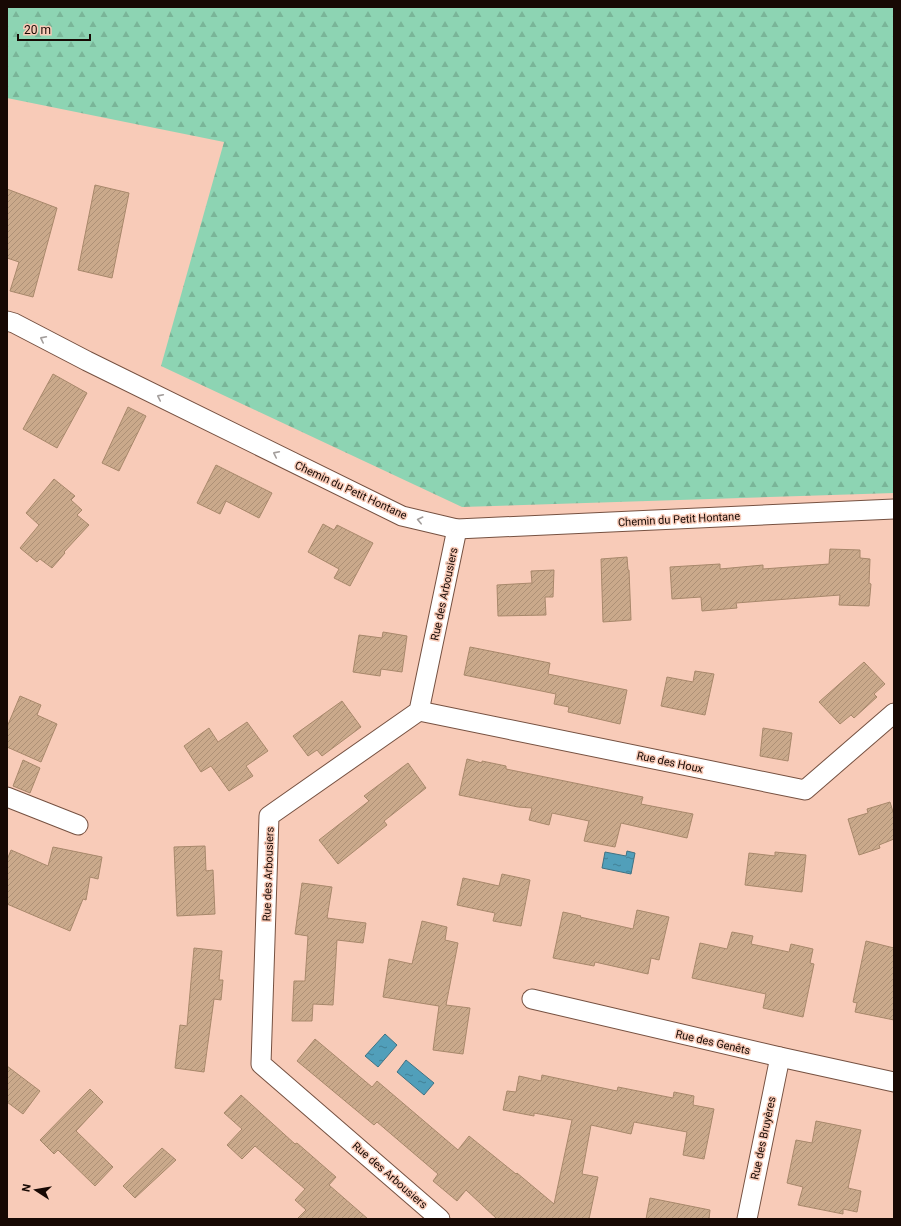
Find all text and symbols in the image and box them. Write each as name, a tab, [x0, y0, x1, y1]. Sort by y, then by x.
scale bar	[18, 16, 90, 42]
text: 20 m	[24, 23, 51, 37]
one-way arrow	[40, 336, 48, 343]
one-way arrow	[156, 394, 164, 402]
one-way arrow	[273, 451, 281, 459]
street label: Chemin du Petit Hontane	[293, 459, 409, 522]
street label: Chemin du Petit Hontane	[618, 510, 741, 529]
one-way arrow	[416, 516, 423, 525]
street label: Rue des Arbousiers	[428, 546, 461, 642]
street label: Rue des Houx	[636, 749, 705, 776]
street label: Rue des Arbousiers	[260, 826, 277, 922]
street label: Rue des Genêts	[674, 1028, 752, 1057]
street label: Rue des Bruyères	[748, 1095, 779, 1181]
street label: Rue des Arbousiers	[350, 1139, 430, 1212]
north arrow	[16, 1170, 56, 1210]
text: N	[20, 1183, 34, 1193]

